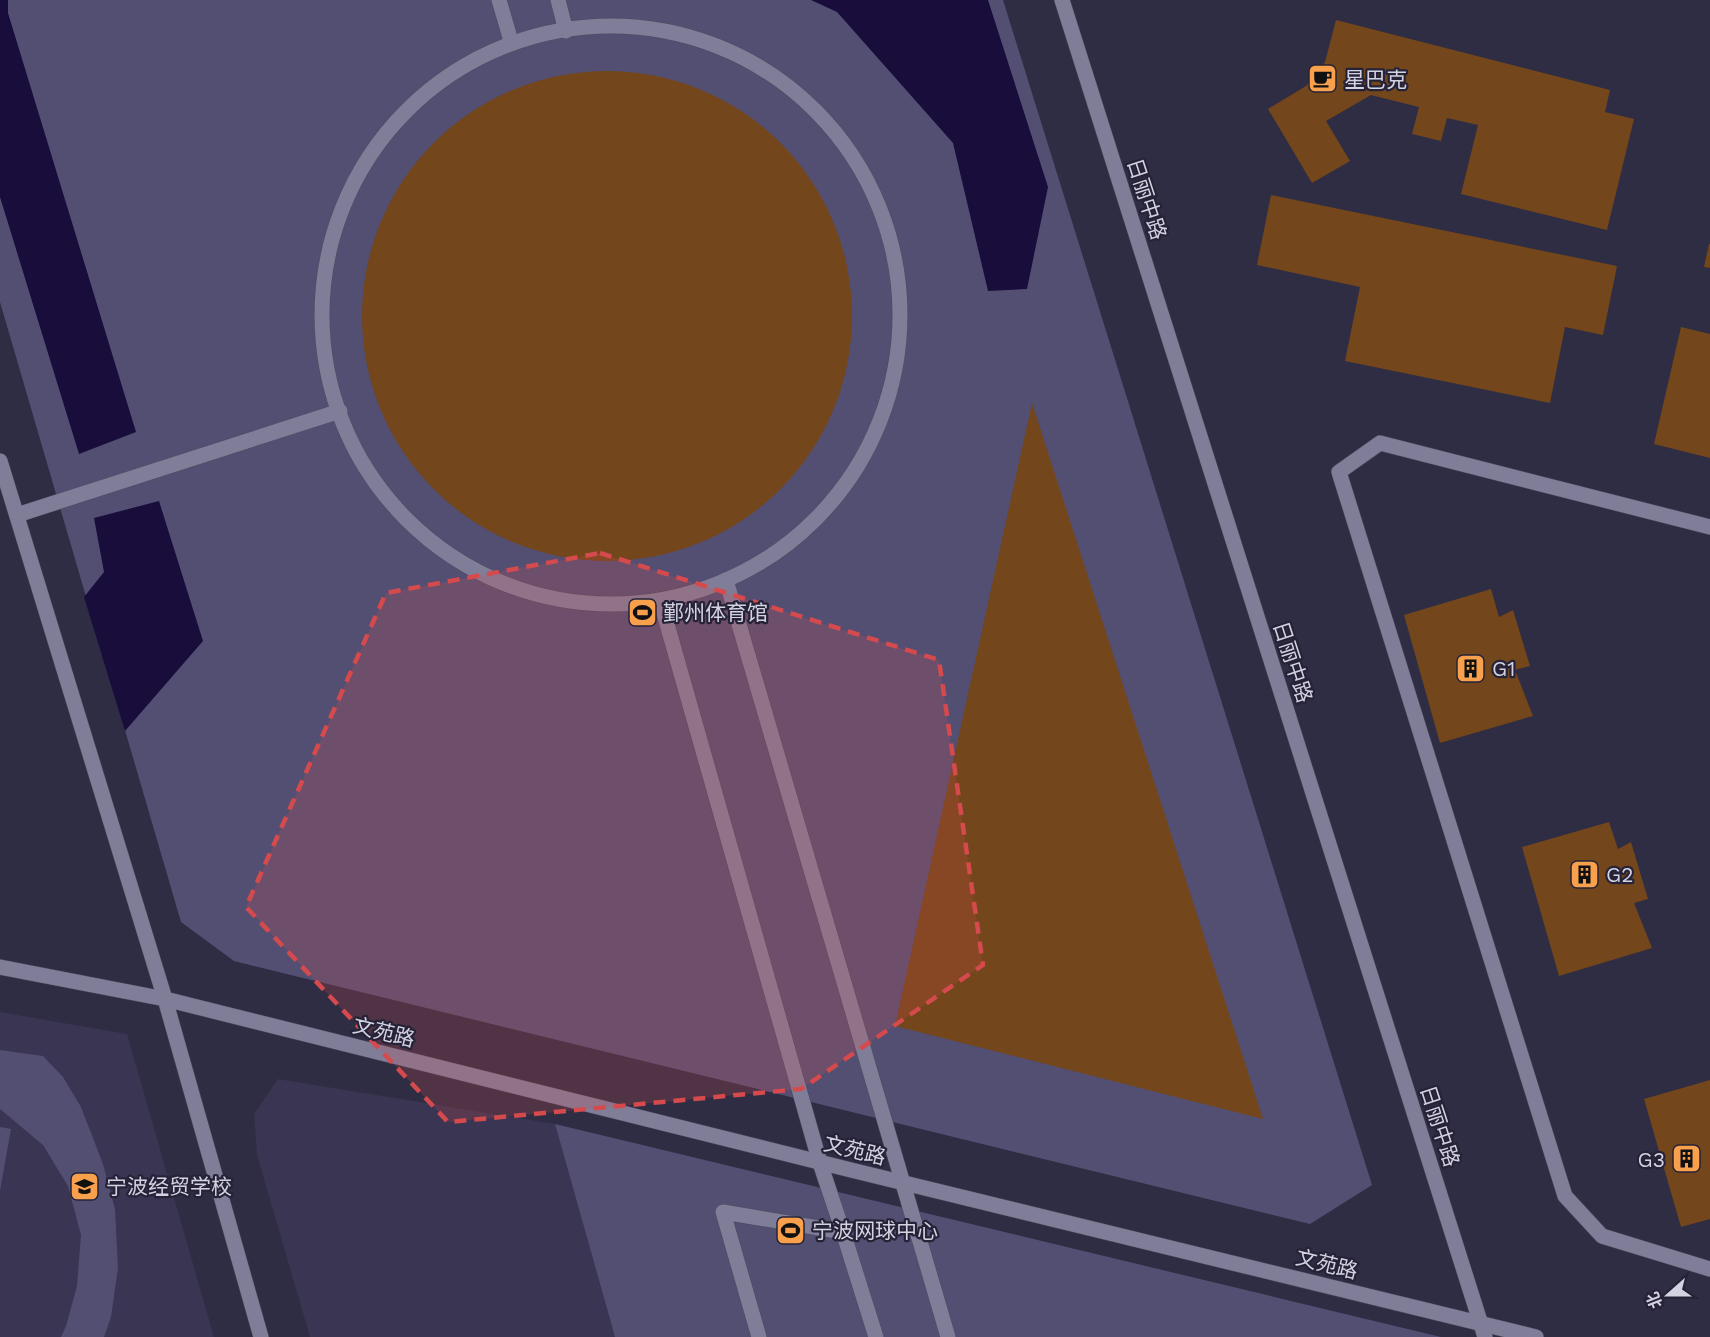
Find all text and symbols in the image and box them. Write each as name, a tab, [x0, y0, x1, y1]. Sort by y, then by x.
cafe icon: 星巴克	[1307, 63, 1339, 95]
place label: 星巴克	[1344, 67, 1407, 92]
street label: 日丽中路	[1122, 155, 1172, 243]
sports icon: 鄞州体育馆	[626, 596, 658, 628]
place label: 鄞州体育馆	[663, 600, 768, 625]
street label: 日丽中路	[1268, 618, 1318, 706]
building icon: G1	[1455, 652, 1487, 684]
place label: G1	[1492, 656, 1515, 681]
building icon: G2	[1569, 858, 1601, 890]
place label: G2	[1606, 862, 1633, 887]
street label: 文苑路	[350, 1012, 418, 1052]
street label: 日丽中路	[1415, 1082, 1465, 1170]
street label: 文苑路	[821, 1130, 889, 1170]
building icon: G3	[1670, 1143, 1702, 1175]
place label: G3	[1638, 1147, 1665, 1172]
school or university icon: 宁波经贸学校	[69, 1170, 101, 1202]
place label: 宁波经贸学校	[106, 1174, 232, 1199]
sports icon: 宁波网球中心	[775, 1214, 807, 1246]
place label: 宁波网球中心	[812, 1218, 938, 1243]
street label: 文苑路	[1293, 1244, 1361, 1284]
north arrow	[1638, 1265, 1698, 1325]
text: 北	[1643, 1289, 1666, 1311]

